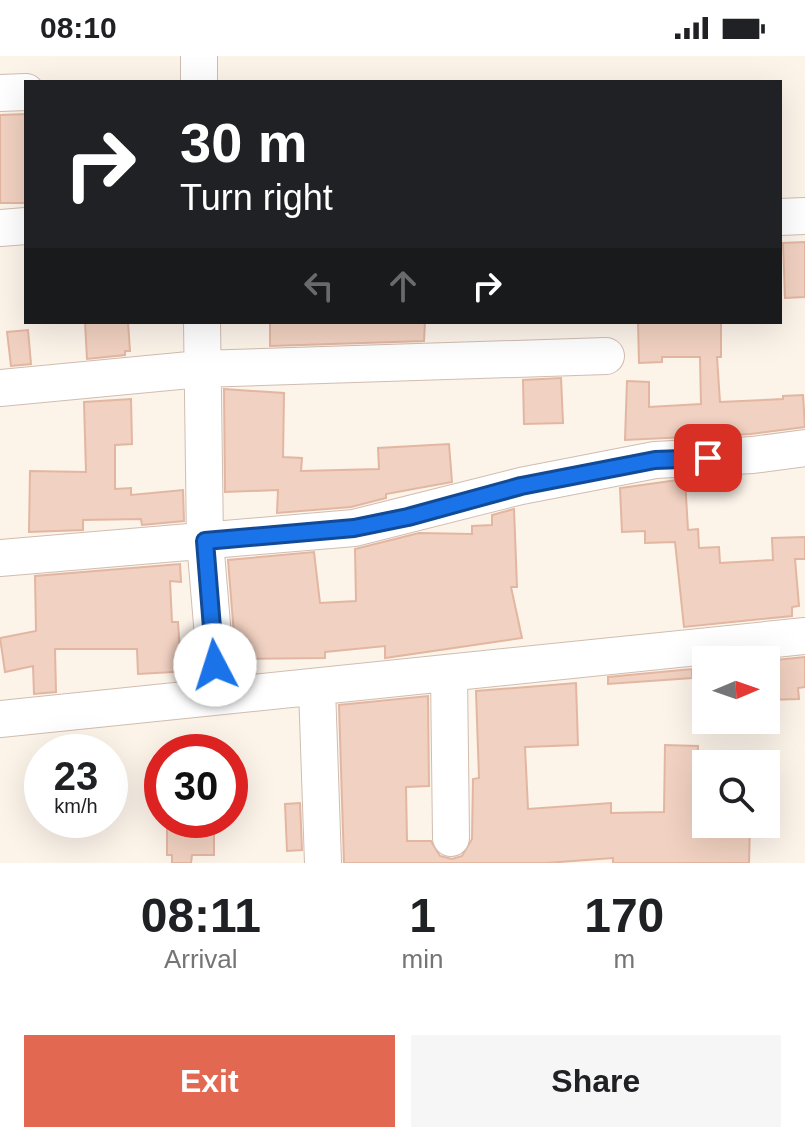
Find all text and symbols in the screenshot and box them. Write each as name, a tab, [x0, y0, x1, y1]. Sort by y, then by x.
text: 08:10	[40, 11, 117, 44]
text: 30 m	[180, 111, 308, 174]
icon: right	[48, 112, 152, 216]
text: Turn right	[180, 177, 333, 218]
icon: left	[297, 264, 341, 308]
icon: ahead	[381, 264, 425, 308]
icon: right	[465, 264, 509, 308]
pin	[674, 424, 742, 492]
icon: arrive	[686, 436, 730, 480]
position arrow	[173, 623, 257, 707]
north arrow	[692, 646, 780, 734]
map controls	[692, 646, 780, 838]
speed limit sign: 30	[144, 734, 248, 838]
button: search	[692, 750, 780, 838]
text: 23	[54, 754, 98, 798]
text: km/h	[54, 795, 98, 817]
text: 08:11	[141, 889, 261, 942]
text: 1	[409, 889, 436, 942]
text: 170	[584, 889, 664, 942]
text: Arrival	[164, 944, 238, 974]
text: min	[402, 944, 443, 974]
text: m	[613, 944, 635, 974]
button: Exit	[24, 1035, 395, 1127]
button: Share	[411, 1035, 781, 1127]

